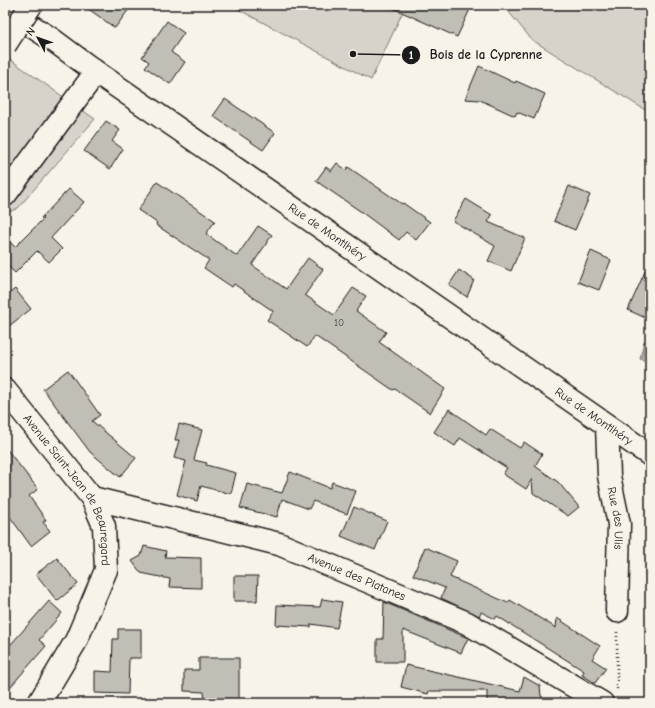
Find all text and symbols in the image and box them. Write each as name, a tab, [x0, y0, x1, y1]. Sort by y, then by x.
north arrow	[18, 18, 58, 58]
text: N	[24, 25, 38, 39]
callout: Bois de la Cyprenne	[401, 42, 550, 67]
text: Bois de la Cyprenne	[430, 47, 543, 62]
text: 1	[409, 48, 414, 62]
street label: Rue de Montlhéry	[286, 200, 369, 264]
house number: 10	[334, 317, 344, 329]
street label: Rue de Montlhéry	[552, 384, 636, 448]
street label: Avenue Saint-Jean de Beauregard	[20, 411, 113, 566]
street label: Rue des Ulis	[604, 486, 626, 550]
street label: Avenue des Platanes	[306, 550, 408, 603]

